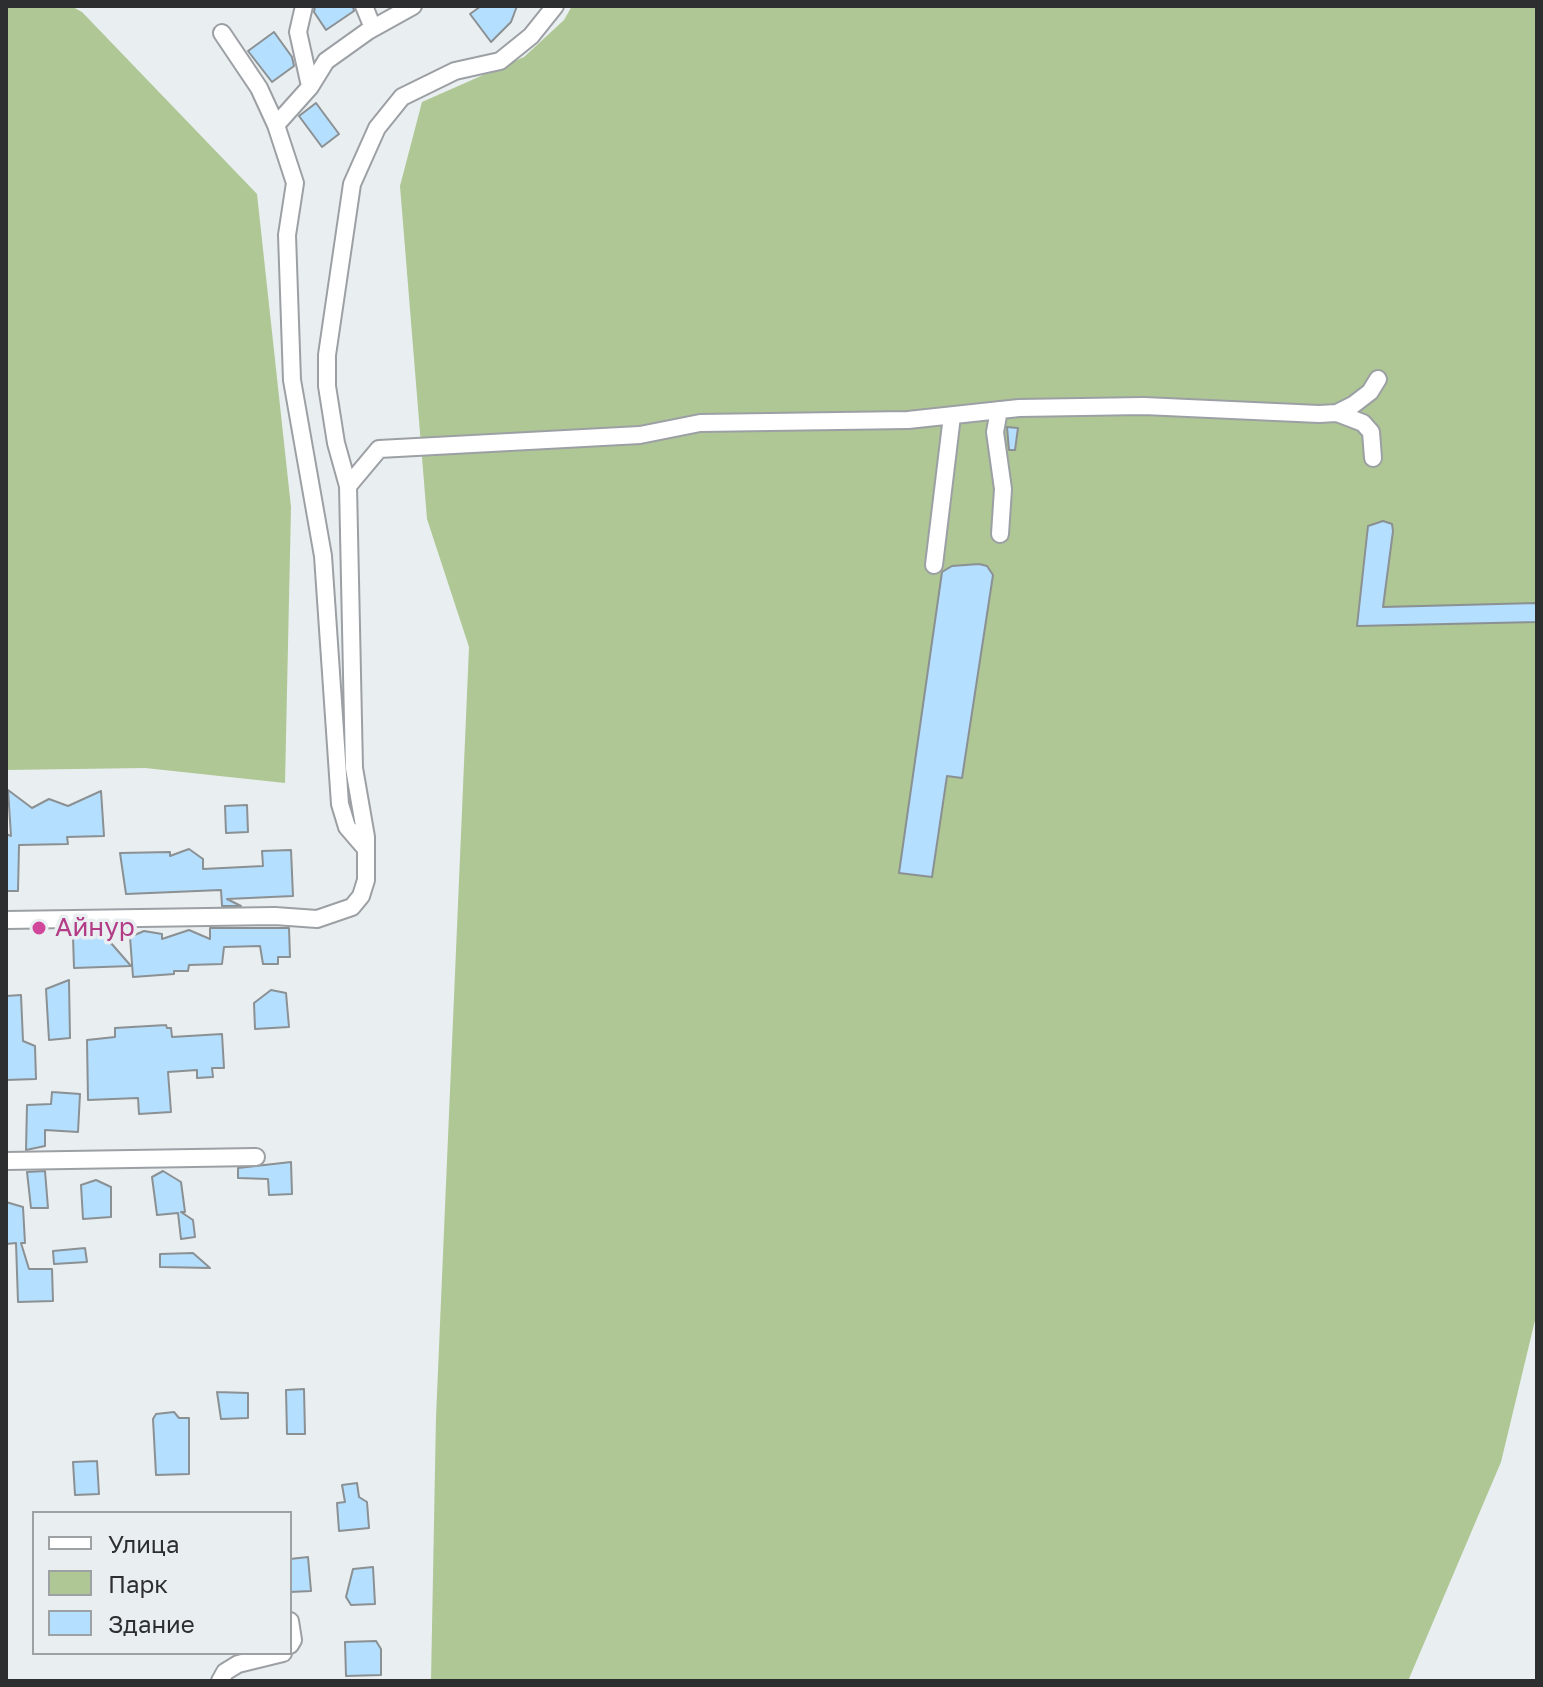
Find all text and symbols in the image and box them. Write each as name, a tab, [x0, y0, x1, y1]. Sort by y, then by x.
place label: Айнур	[55, 912, 135, 944]
marker: Айнур	[30, 919, 48, 937]
legend	[32, 1511, 292, 1655]
text: Улица	[108, 1529, 180, 1558]
text: Парк	[108, 1569, 168, 1598]
text: Здание	[108, 1609, 195, 1638]

